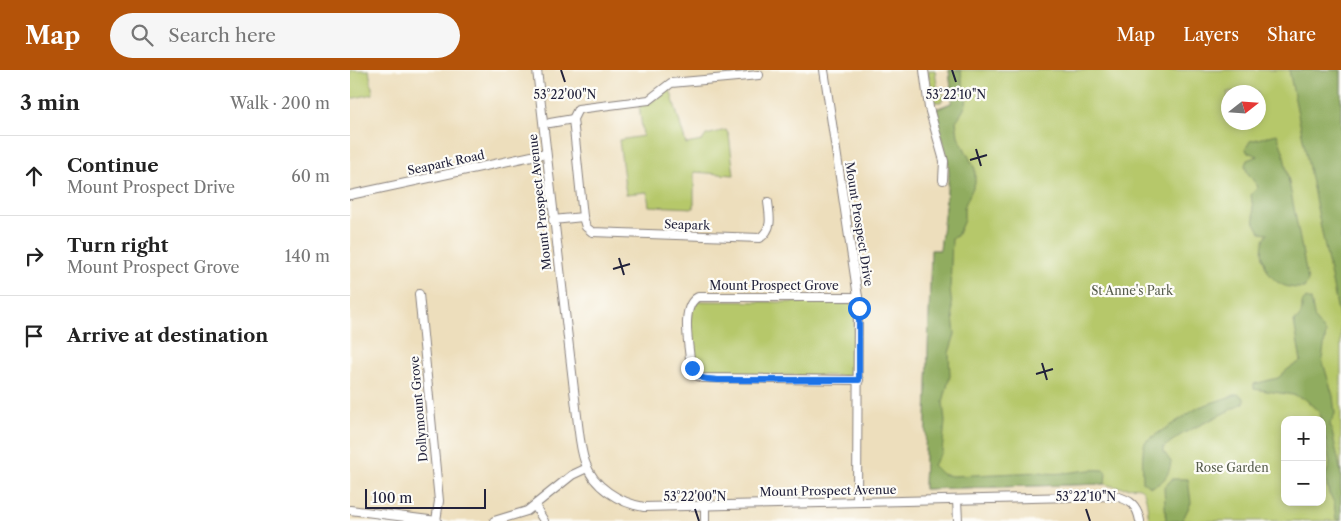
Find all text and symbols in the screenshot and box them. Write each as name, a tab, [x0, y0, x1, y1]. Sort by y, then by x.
search box	[110, 13, 460, 58]
text: Map	[25, 21, 80, 50]
icon: search	[128, 21, 156, 49]
text: Search here	[168, 24, 276, 47]
text: Map	[1117, 24, 1155, 46]
text: Layers	[1183, 24, 1239, 46]
text: Share	[1267, 24, 1316, 46]
north arrow	[1221, 85, 1266, 130]
text: 53°22'00"N	[533, 87, 597, 102]
text: 53°22'10"N	[926, 87, 986, 102]
text: 3 min	[20, 90, 80, 115]
text: Walk · 200 m	[230, 93, 330, 113]
street label: Mount Prospect Avenue	[525, 133, 554, 271]
street label: Seapark Road	[406, 147, 487, 178]
text: Continue	[67, 154, 159, 177]
street label: Mount Prospect Drive	[842, 161, 877, 288]
icon: ahead	[20, 162, 48, 190]
text: 60 m	[291, 166, 330, 186]
text: Mount Prospect Drive	[67, 177, 235, 197]
street label: Seapark	[664, 216, 711, 233]
text: Turn right	[67, 234, 168, 257]
icon: right	[20, 242, 48, 270]
text: 140 m	[285, 246, 330, 266]
text: Mount Prospect Grove	[67, 257, 239, 277]
street label: Mount Prospect Grove	[709, 278, 839, 293]
park label: St Anne's Park	[1091, 283, 1174, 298]
route start	[848, 297, 871, 320]
icon: arrive	[20, 322, 48, 350]
text: Arrive at destination	[67, 324, 268, 347]
street label: Dollymount Grove	[406, 355, 431, 463]
route end	[681, 357, 704, 380]
map controls	[1281, 416, 1326, 506]
button: +	[1281, 416, 1326, 461]
park label: Rose Garden	[1195, 460, 1269, 475]
button: −	[1281, 461, 1326, 506]
street label: Mount Prospect Avenue	[759, 482, 897, 499]
scale bar	[365, 486, 486, 509]
text: 100 m	[372, 489, 412, 507]
text: 53°22'00"N	[663, 489, 727, 504]
text: 53°22'10"N	[1056, 489, 1116, 504]

